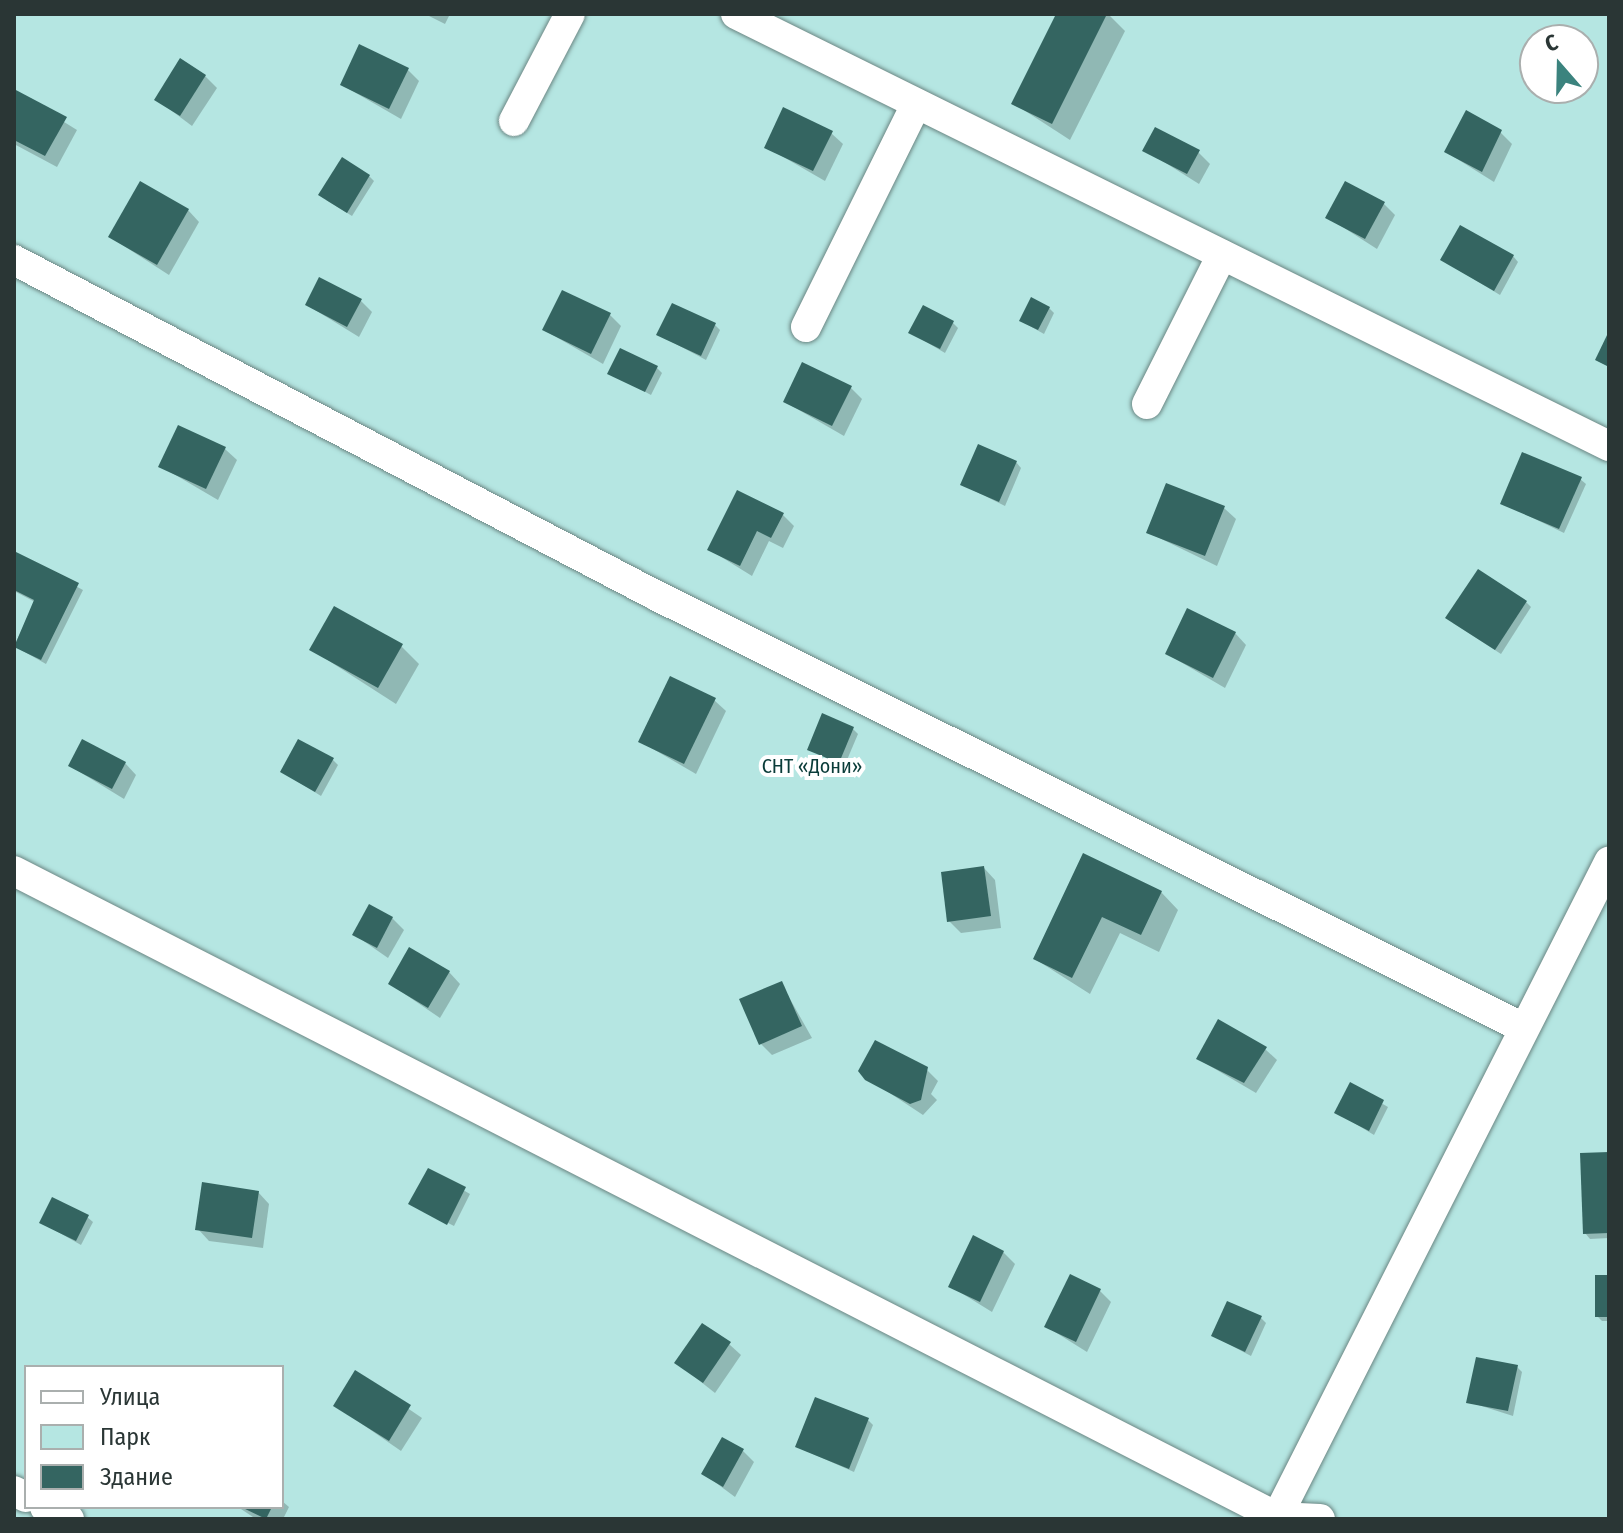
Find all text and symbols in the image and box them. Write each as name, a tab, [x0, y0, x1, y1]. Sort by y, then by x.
north arrow	[1519, 24, 1599, 104]
text: С	[1541, 28, 1561, 58]
park label: СНТ «Дони»	[762, 754, 862, 778]
legend	[24, 1365, 284, 1509]
text: Улица	[100, 1383, 160, 1411]
text: Парк	[100, 1423, 150, 1451]
text: Здание	[100, 1463, 173, 1491]

